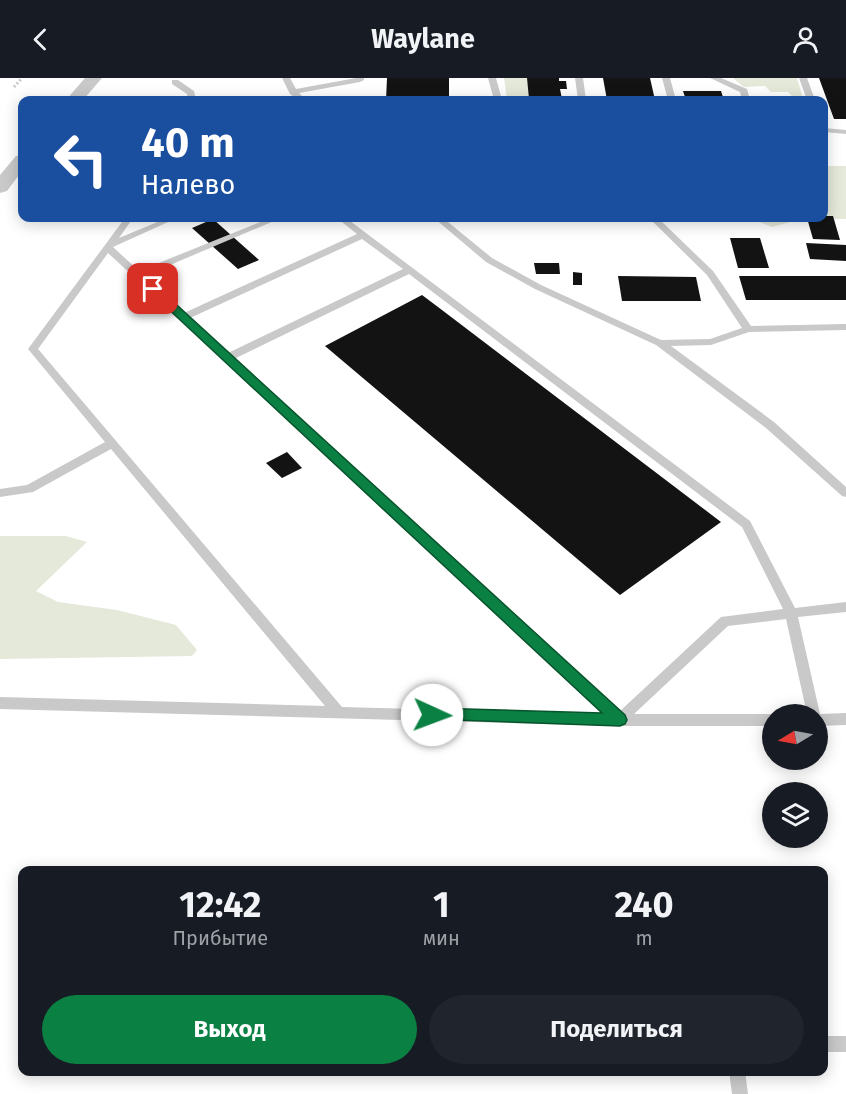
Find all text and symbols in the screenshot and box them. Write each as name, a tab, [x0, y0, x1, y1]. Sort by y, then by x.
icon: back	[24, 23, 57, 56]
text: Waylane	[371, 23, 475, 55]
icon: person	[789, 23, 822, 56]
text: 40 m	[141, 118, 235, 168]
icon: left	[42, 120, 120, 198]
text: Налево	[141, 169, 235, 201]
pin	[127, 263, 178, 314]
icon: arrive	[136, 272, 169, 305]
position arrow	[400, 683, 464, 747]
north arrow	[762, 704, 828, 770]
map controls	[762, 704, 828, 848]
button: layers	[762, 782, 828, 848]
text: 12:42	[179, 883, 261, 927]
text: 1	[433, 883, 450, 927]
text: 240	[614, 883, 673, 927]
text: Прибытие	[173, 926, 268, 950]
text: мин	[423, 926, 460, 950]
text: m	[635, 926, 653, 950]
button: Выход	[42, 995, 417, 1064]
button: Поделиться	[429, 995, 804, 1064]

